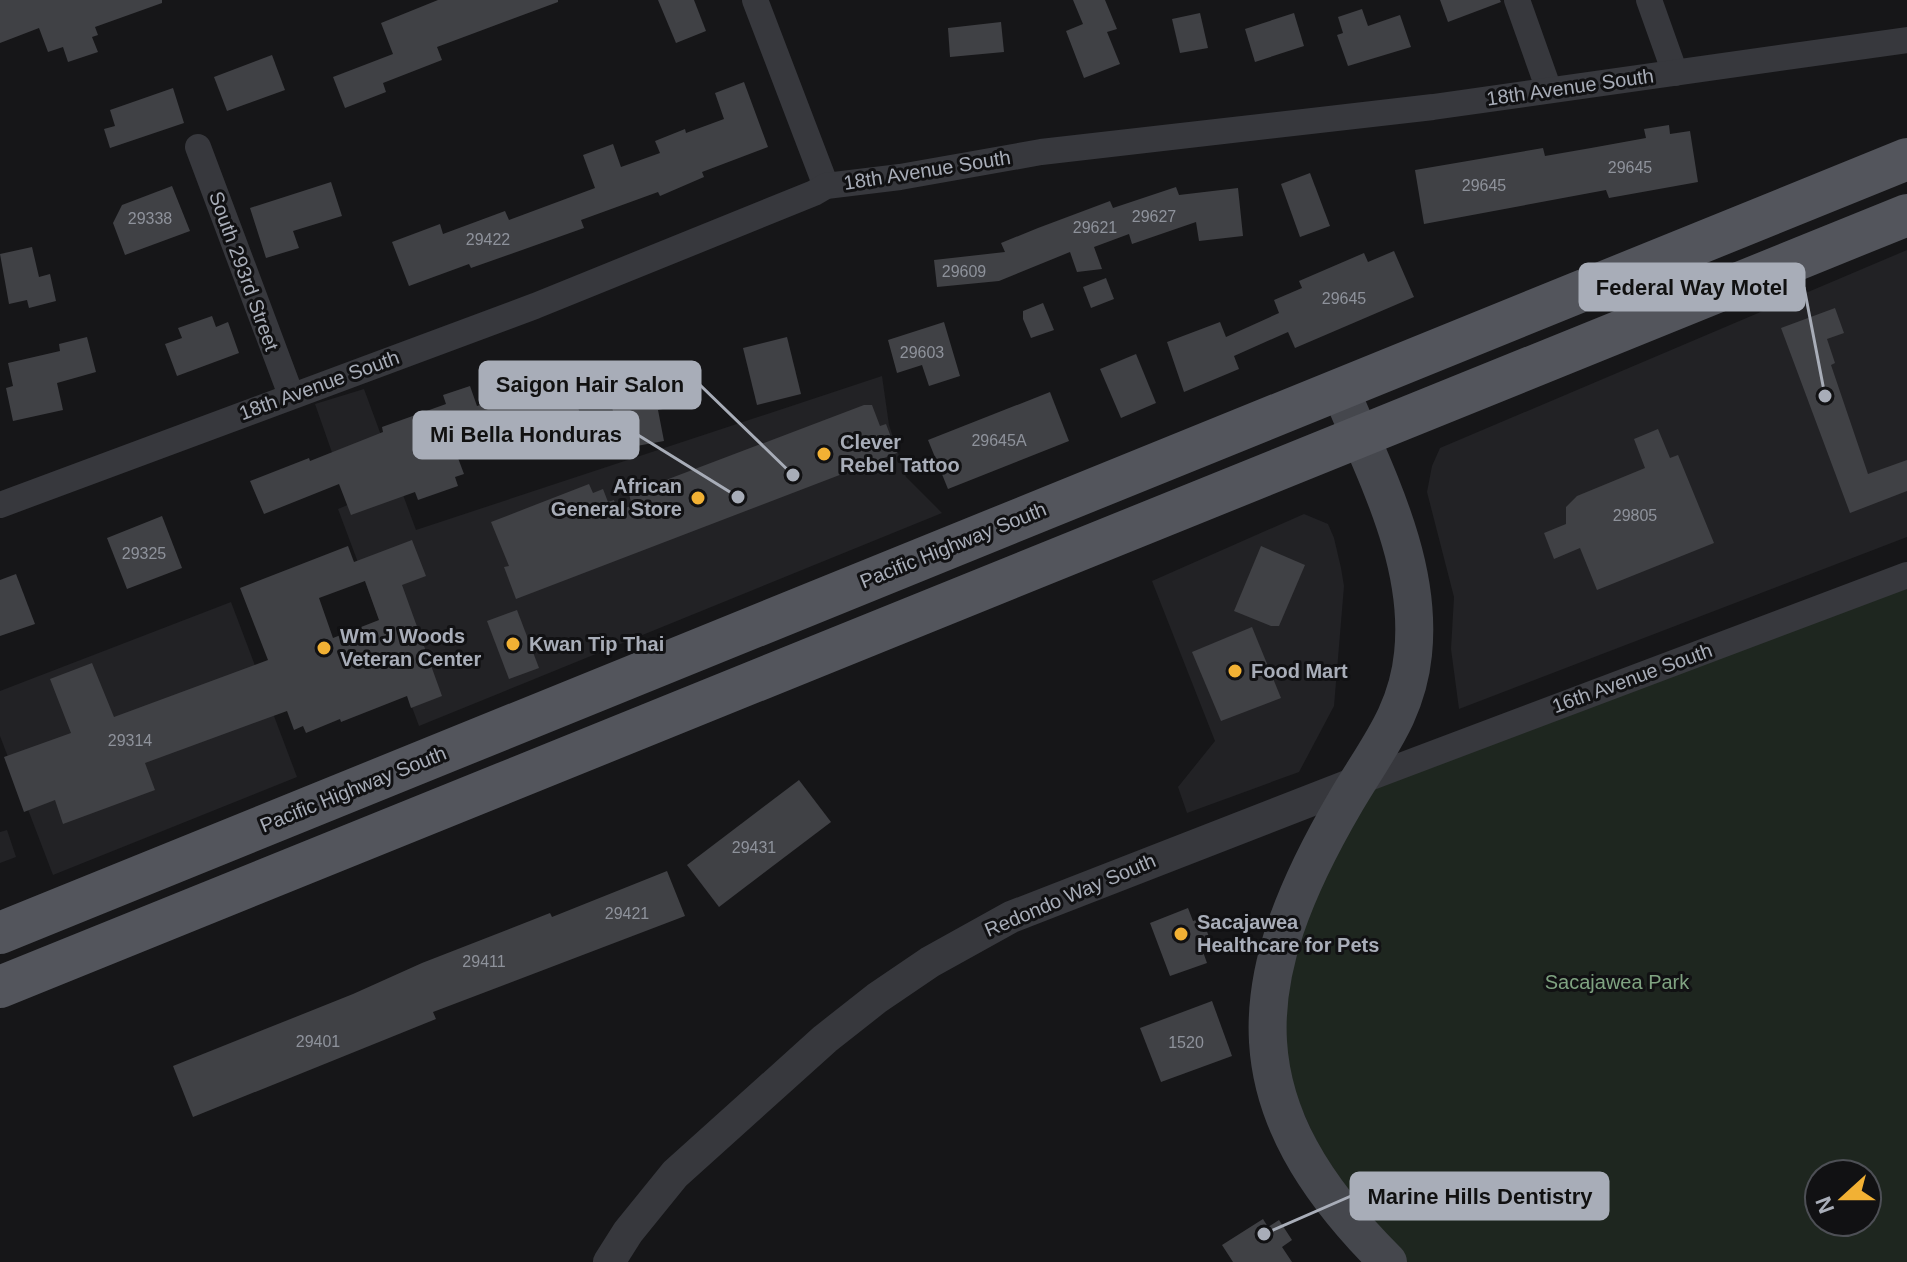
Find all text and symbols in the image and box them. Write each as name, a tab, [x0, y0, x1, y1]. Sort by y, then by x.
street label: 18th Avenue South	[1485, 64, 1655, 110]
street label: 18th Avenue South	[842, 146, 1012, 194]
house number: 29645	[1608, 159, 1652, 176]
house number: 29645	[1462, 177, 1506, 194]
street label: South 293rd Street	[205, 188, 283, 354]
house number: 29627	[1132, 208, 1176, 225]
house number: 29338	[128, 210, 172, 227]
house number: 29621	[1073, 219, 1117, 236]
house number: 29422	[466, 231, 510, 248]
house number: 29609	[942, 263, 986, 280]
callout: Federal Way Motel	[1580, 264, 1804, 310]
text: Federal Way Motel	[1596, 275, 1788, 300]
house number: 29645	[1322, 290, 1366, 307]
house number: 29603	[900, 344, 944, 361]
street label: 18th Avenue South	[236, 346, 402, 424]
callout: Saigon Hair Salon	[480, 362, 700, 408]
text: Saigon Hair Salon	[496, 372, 684, 397]
callout: Mi Bella Honduras	[414, 412, 638, 458]
text: Mi Bella Honduras	[430, 422, 622, 447]
place label: Clever Rebel Tattoo	[840, 431, 960, 476]
house number: 29645A	[971, 432, 1027, 449]
marker: Clever Rebel Tattoo	[815, 445, 833, 463]
place label: African General Store	[551, 475, 682, 520]
marker: African General Store	[689, 489, 707, 507]
street label: Pacific Highway South	[857, 498, 1049, 592]
house number: 29805	[1613, 507, 1657, 524]
house number: 29325	[122, 545, 166, 562]
place label: Wm J Woods Veteran Center	[340, 625, 481, 670]
place label: Kwan Tip Thai	[529, 633, 664, 655]
marker: Kwan Tip Thai	[504, 635, 522, 653]
marker: Wm J Woods Veteran Center	[315, 639, 333, 657]
street label: 16th Avenue South	[1549, 639, 1715, 717]
place label: Food Mart	[1251, 660, 1348, 682]
marker: Food Mart	[1226, 662, 1244, 680]
house number: 29314	[108, 732, 152, 749]
street label: Pacific Highway South	[257, 742, 449, 836]
house number: 29431	[732, 839, 776, 856]
street label: Redondo Way South	[981, 849, 1159, 941]
house number: 29421	[605, 905, 649, 922]
place label: Sacajawea Healthcare for Pets	[1197, 911, 1379, 956]
marker: Sacajawea Healthcare for Pets	[1172, 925, 1190, 943]
house number: 29411	[462, 953, 506, 970]
park label: Sacajawea Park	[1545, 971, 1690, 993]
house number: 29401	[296, 1033, 340, 1050]
house number: 1520	[1168, 1034, 1204, 1051]
north arrow	[1803, 1158, 1883, 1238]
callout: Marine Hills Dentistry	[1351, 1173, 1608, 1219]
text: Marine Hills Dentistry	[1368, 1184, 1593, 1209]
text: N	[1810, 1193, 1839, 1217]

